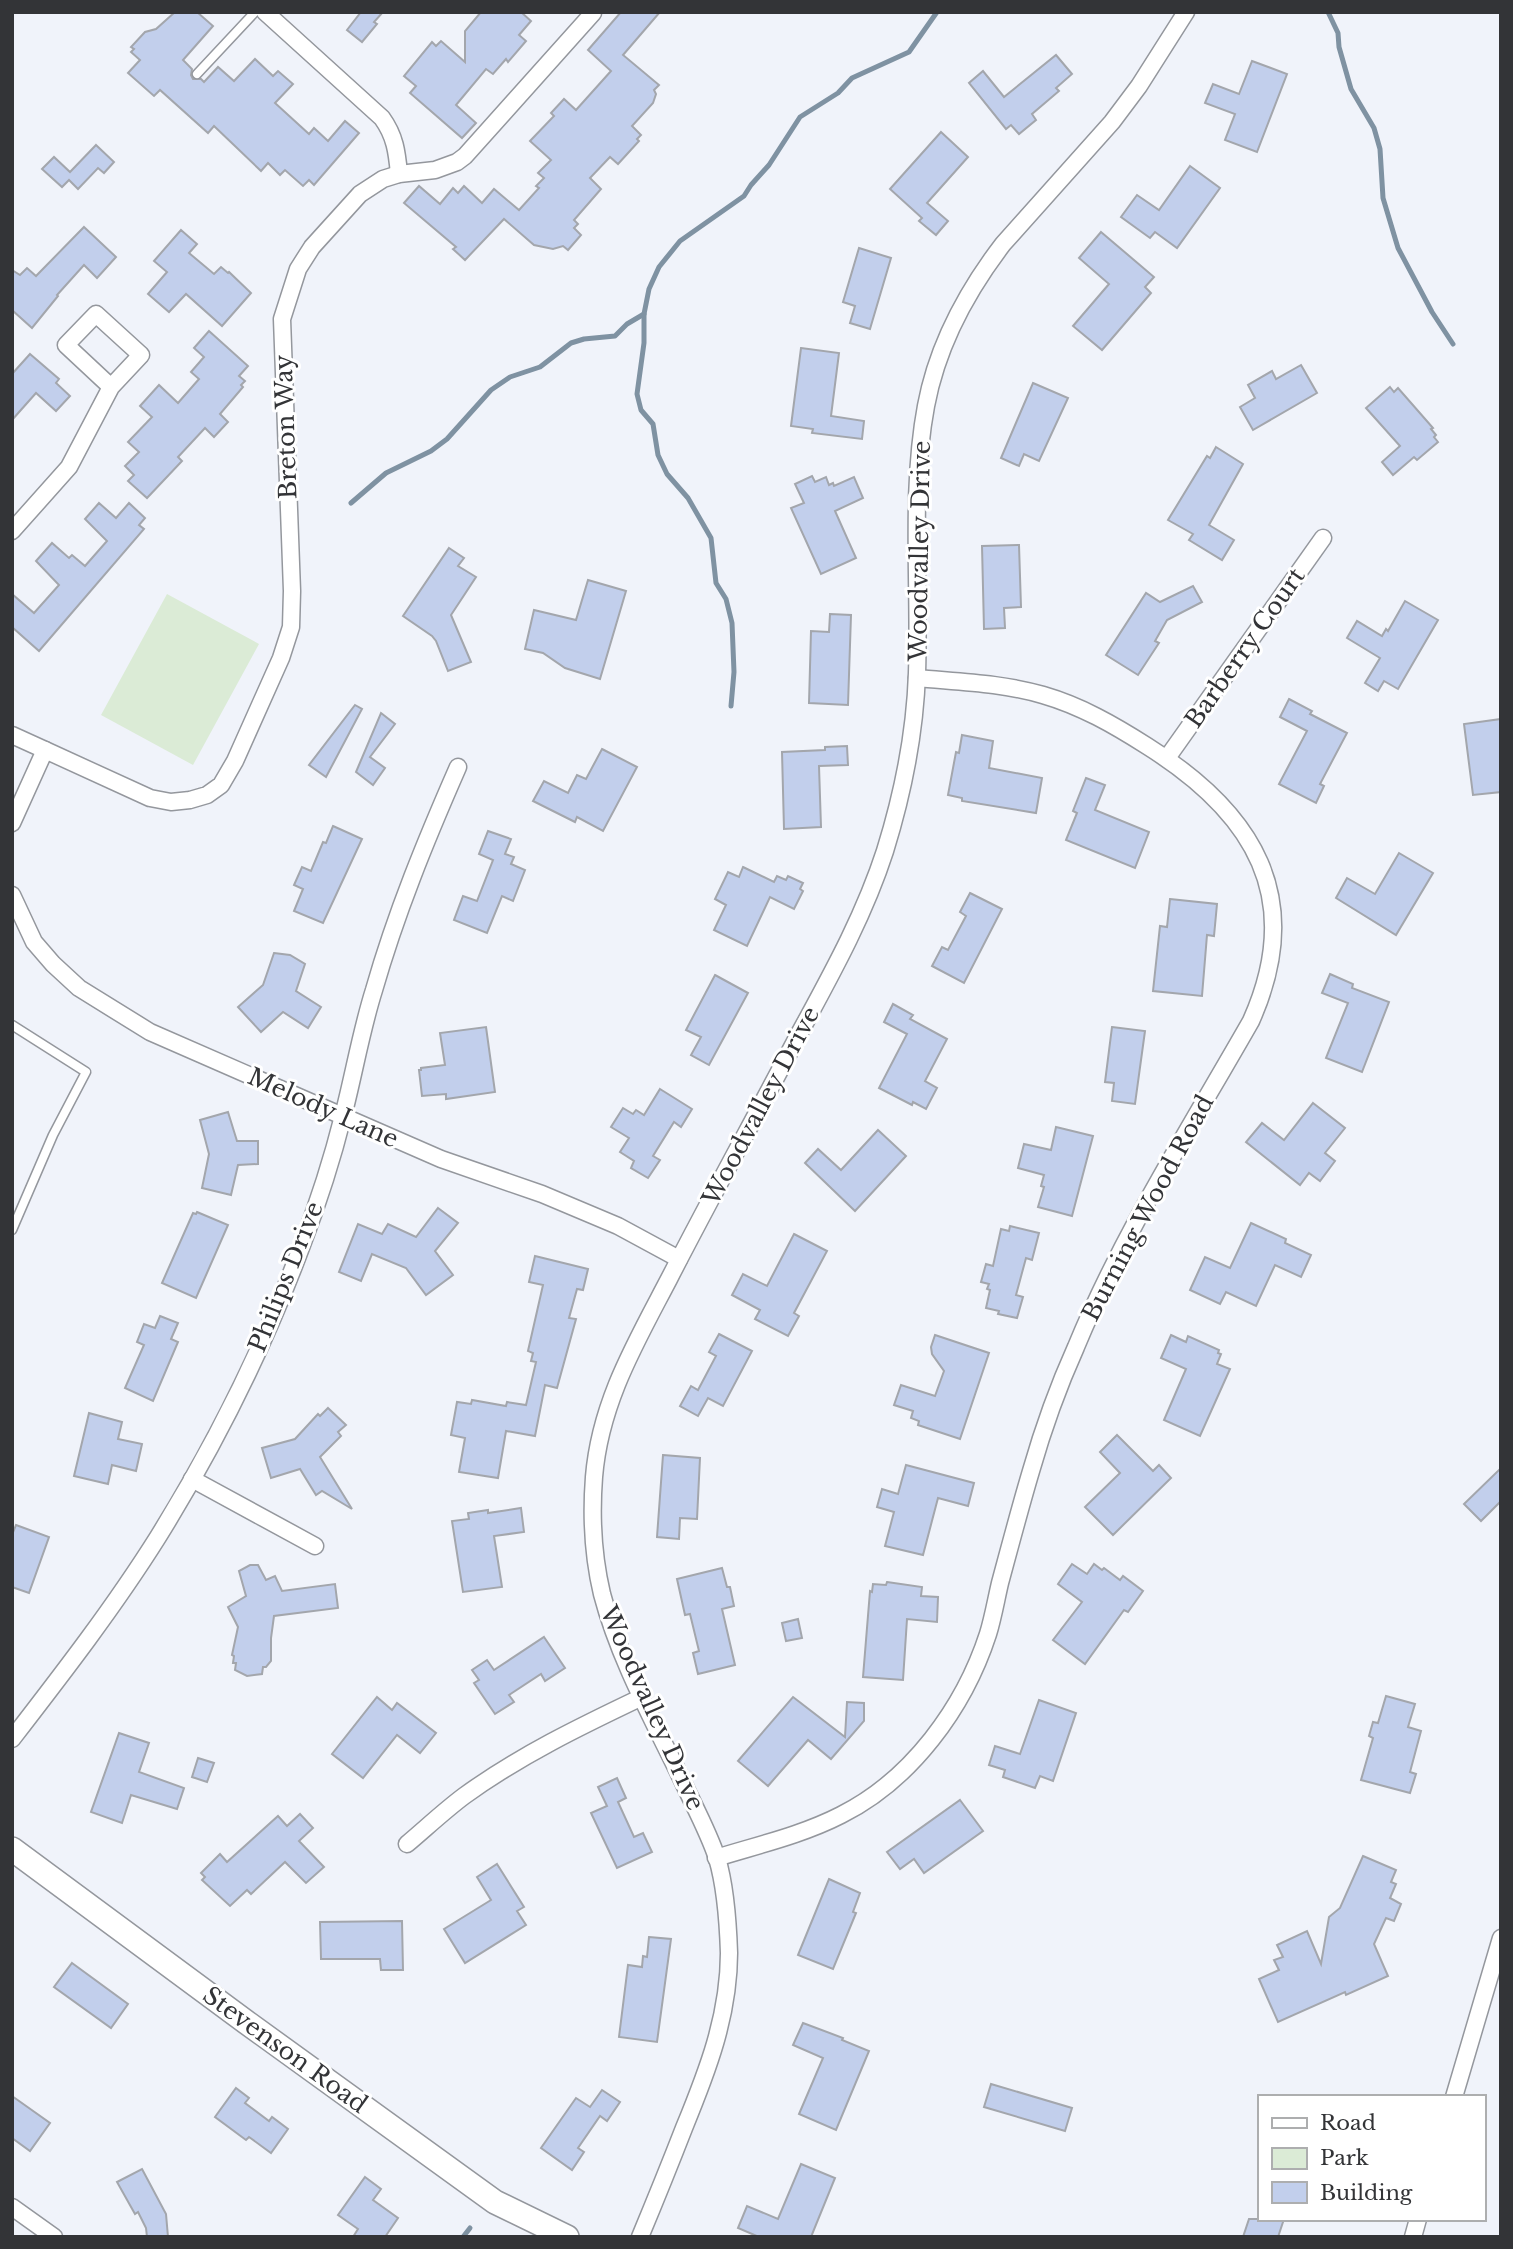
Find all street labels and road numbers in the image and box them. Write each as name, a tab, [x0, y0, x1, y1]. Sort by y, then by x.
street label: Breton Way	[268, 353, 303, 500]
street label: Woodvalley Drive	[903, 440, 936, 663]
street label: Barberry Court	[1179, 562, 1311, 733]
street label: Woodvalley Drive	[696, 1002, 825, 1211]
street label: Melody Lane	[244, 1061, 403, 1154]
street label: Burning Wood Road	[1076, 1090, 1219, 1326]
street label: Philips Drive	[242, 1197, 329, 1356]
street label: Woodvalley Drive	[594, 1600, 711, 1814]
street label: Stevenson Road	[197, 1980, 373, 2119]

